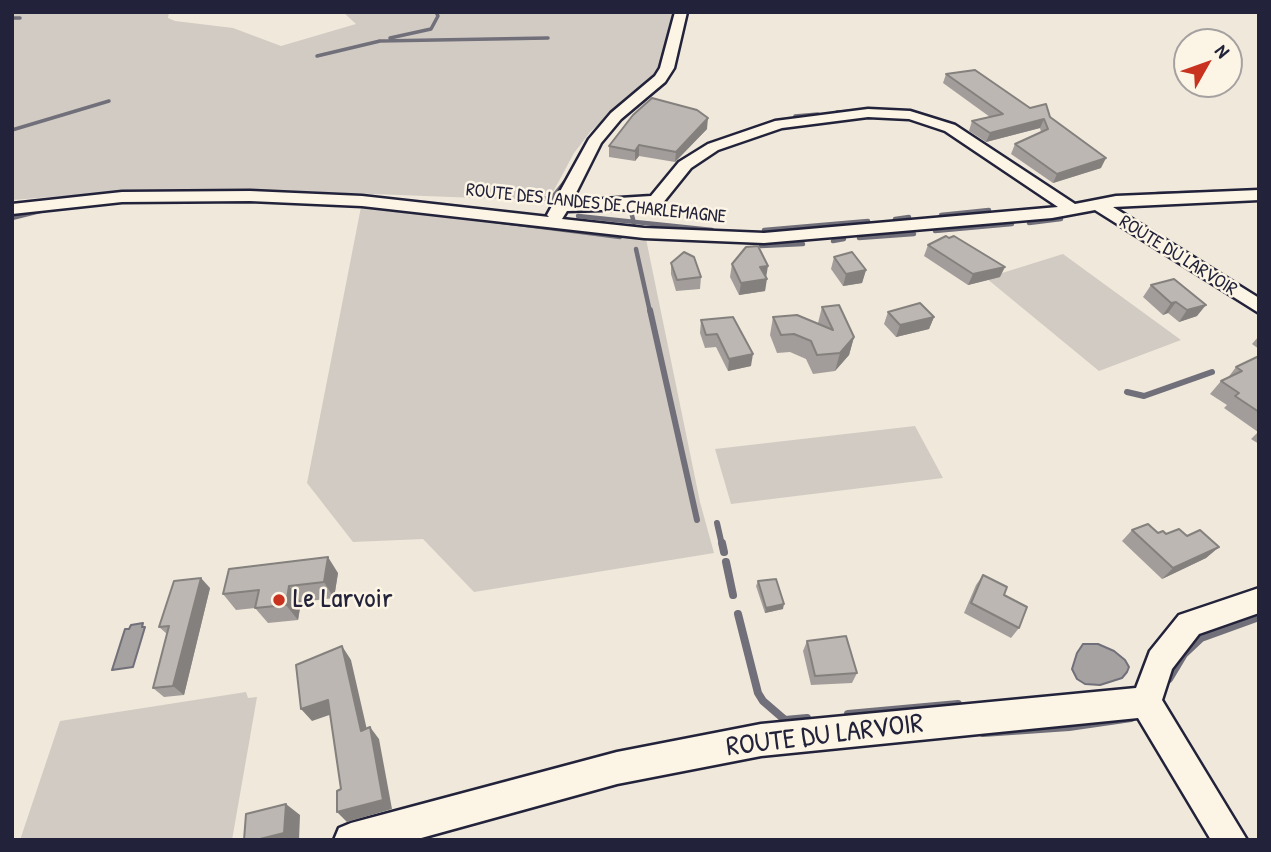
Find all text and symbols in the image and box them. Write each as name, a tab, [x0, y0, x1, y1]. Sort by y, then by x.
north arrow	[1173, 28, 1243, 98]
text: N	[1209, 39, 1236, 63]
street label: ROUTE DES LANDES DE CHARLEMAGNE	[465, 179, 727, 229]
street label: ROUTE DU LARVOIR	[1115, 211, 1241, 301]
place label: Le Larvoir	[293, 583, 393, 617]
marker: Le Larvoir	[271, 592, 287, 608]
street label: ROUTE DU LARVOIR	[725, 707, 925, 765]

